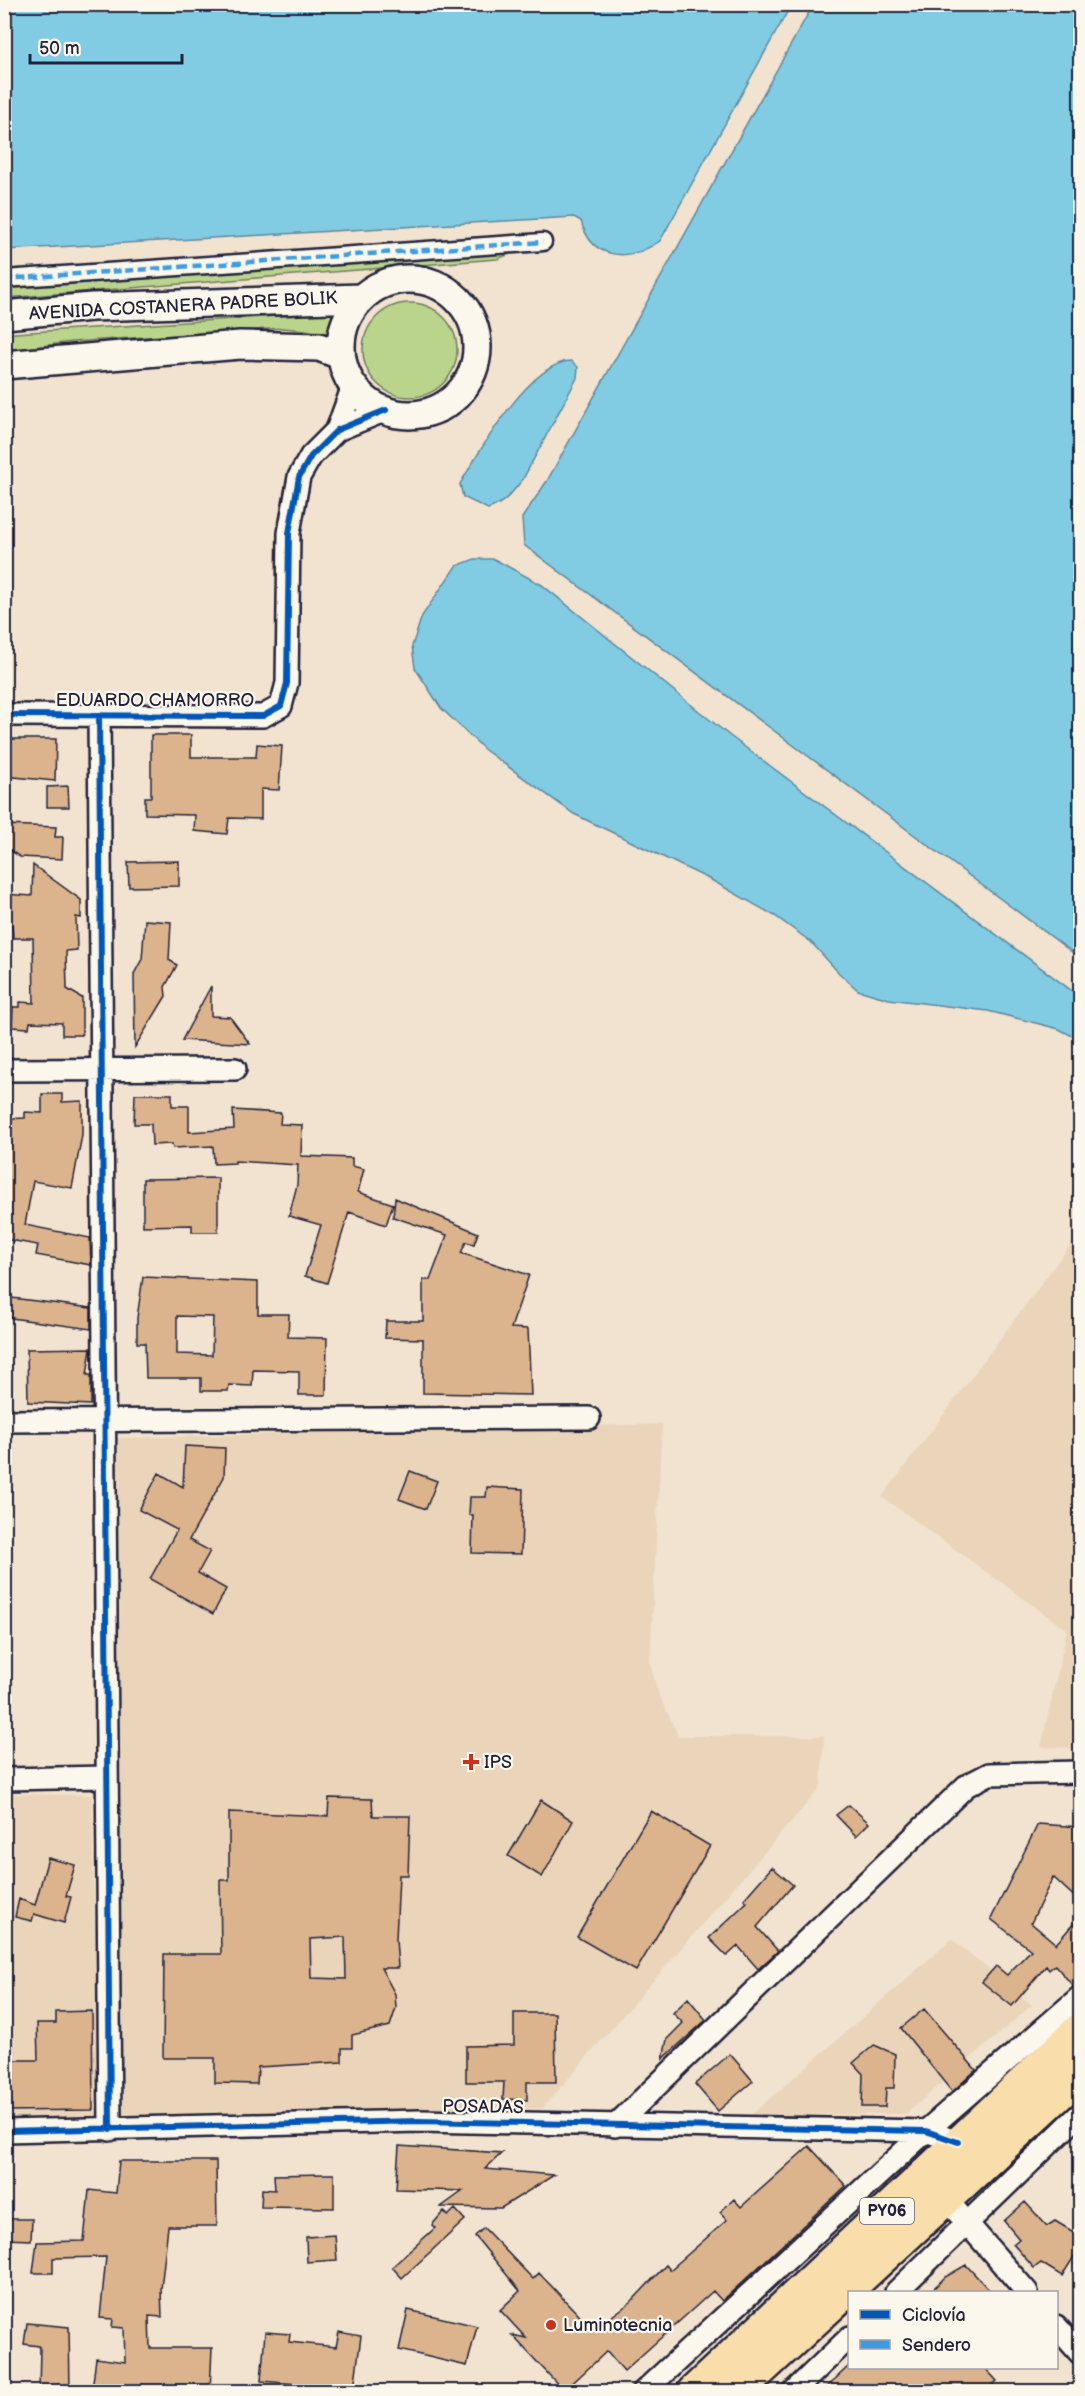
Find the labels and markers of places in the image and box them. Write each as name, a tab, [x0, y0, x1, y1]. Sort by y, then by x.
place label: IPS	[484, 1752, 512, 1773]
marker: IPS	[462, 1753, 480, 1771]
place label: Luminotecnia	[563, 2315, 672, 2336]
marker: Luminotecnia	[544, 2318, 558, 2332]

